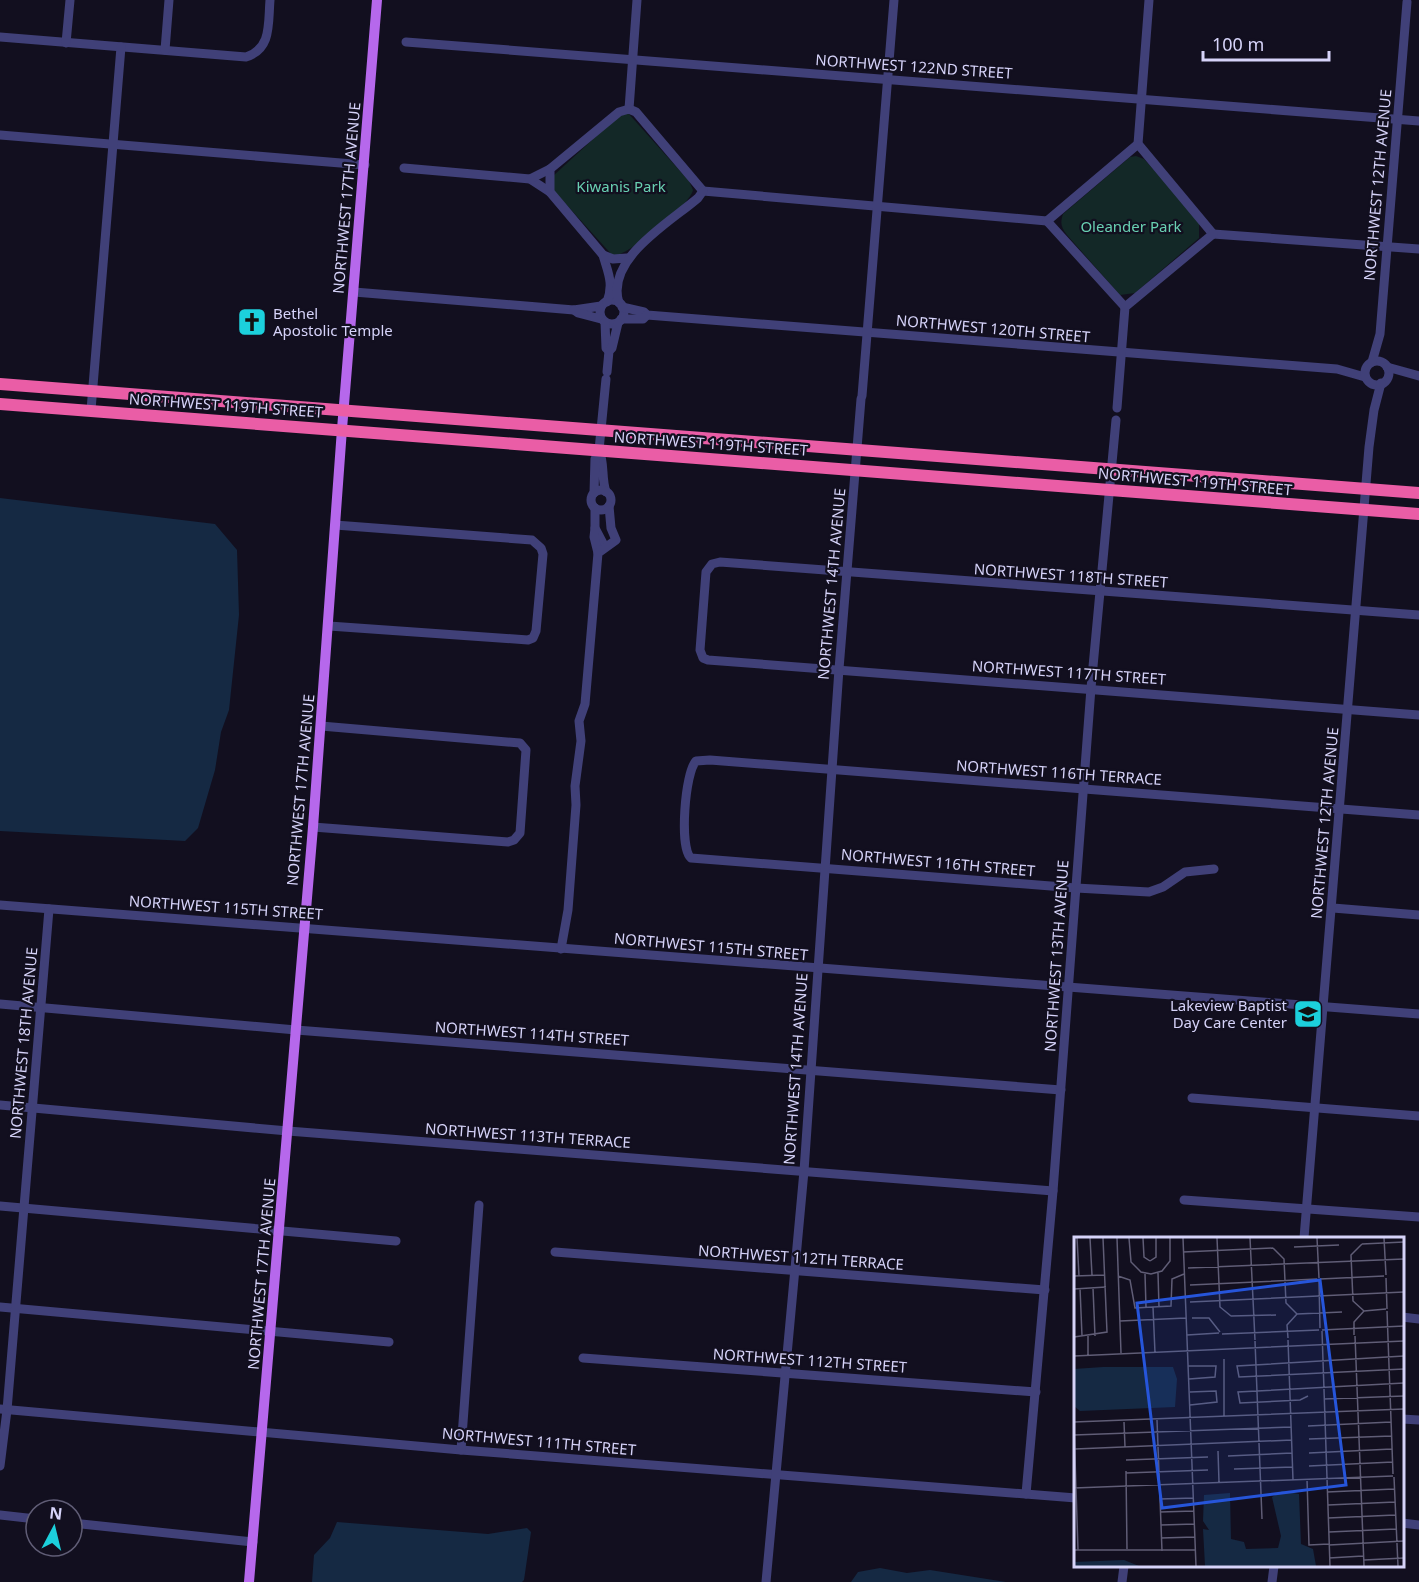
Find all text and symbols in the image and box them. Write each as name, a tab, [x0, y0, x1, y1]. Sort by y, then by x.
scale bar	[1203, 24, 1329, 62]
text: 100 m	[1212, 32, 1264, 56]
street label: NORTHWEST 122ND STREET	[815, 49, 1014, 83]
street label: NORTHWEST 12TH AVENUE	[1359, 88, 1395, 282]
street label: NORTHWEST 17TH AVENUE	[328, 101, 364, 295]
park label: Kiwanis Park	[576, 176, 666, 196]
park label: Oleander Park	[1080, 216, 1182, 236]
place label: Bethel Apostolic Temple	[273, 303, 393, 340]
church icon: Bethel Apostolic Temple	[236, 306, 268, 338]
street label: NORTHWEST 120TH STREET	[895, 310, 1092, 347]
street label: NORTHWEST 119TH STREET	[128, 388, 324, 422]
street label: NORTHWEST 119TH STREET	[613, 426, 809, 460]
street label: NORTHWEST 119TH STREET	[1097, 463, 1294, 500]
street label: NORTHWEST 14TH AVENUE	[813, 487, 849, 681]
street label: NORTHWEST 118TH STREET	[973, 558, 1169, 592]
street label: NORTHWEST 117TH STREET	[971, 655, 1167, 689]
street label: NORTHWEST 17TH AVENUE	[282, 693, 318, 887]
street label: NORTHWEST 12TH AVENUE	[1306, 726, 1342, 920]
street label: NORTHWEST 116TH TERRACE	[955, 755, 1163, 789]
street label: NORTHWEST 116TH STREET	[840, 844, 1037, 881]
street label: NORTHWEST 13TH AVENUE	[1039, 859, 1073, 1053]
street label: NORTHWEST 115TH STREET	[128, 890, 324, 924]
street label: NORTHWEST 115TH STREET	[613, 928, 810, 965]
street label: NORTHWEST 18TH AVENUE	[5, 946, 41, 1140]
street label: NORTHWEST 14TH AVENUE	[778, 972, 812, 1166]
place label: Lakeview Baptist Day Care Center	[1170, 995, 1288, 1032]
school or university icon: Lakeview Baptist Day Care Center	[1292, 998, 1324, 1030]
street label: NORTHWEST 114TH STREET	[434, 1016, 630, 1050]
street label: NORTHWEST 113TH TERRACE	[424, 1118, 632, 1152]
street label: NORTHWEST 17TH AVENUE	[243, 1177, 279, 1371]
inset map	[1074, 1237, 1404, 1567]
street label: NORTHWEST 112TH TERRACE	[697, 1240, 905, 1274]
street label: NORTHWEST 112TH STREET	[712, 1343, 908, 1377]
street label: NORTHWEST 111TH STREET	[441, 1423, 638, 1460]
north arrow	[24, 1498, 84, 1558]
text: N	[48, 1501, 64, 1525]

